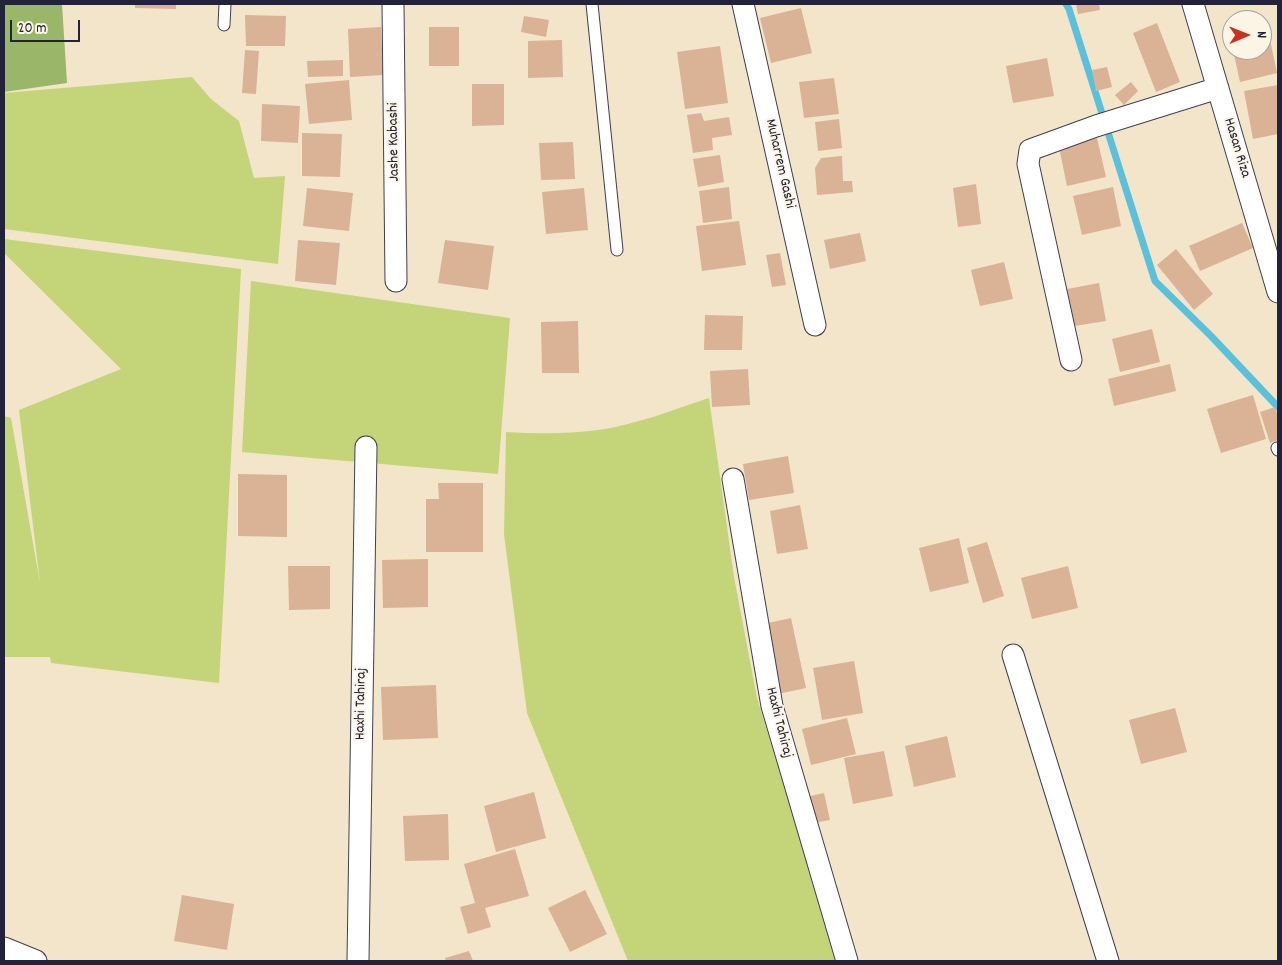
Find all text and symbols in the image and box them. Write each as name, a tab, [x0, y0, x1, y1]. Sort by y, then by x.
scale bar	[12, 10, 82, 42]
north arrow	[1222, 10, 1272, 60]
text: 20 m	[18, 18, 46, 40]
text: N	[1251, 31, 1271, 38]
street label: Jashe Kabashi	[385, 102, 405, 182]
street label: Hasan Riza	[1218, 116, 1254, 180]
street label: Muharrem Gashi	[760, 118, 798, 210]
street label: Haxhi Tahiraj	[352, 668, 372, 740]
street label: Haxhi Tahiraj	[760, 686, 796, 760]

